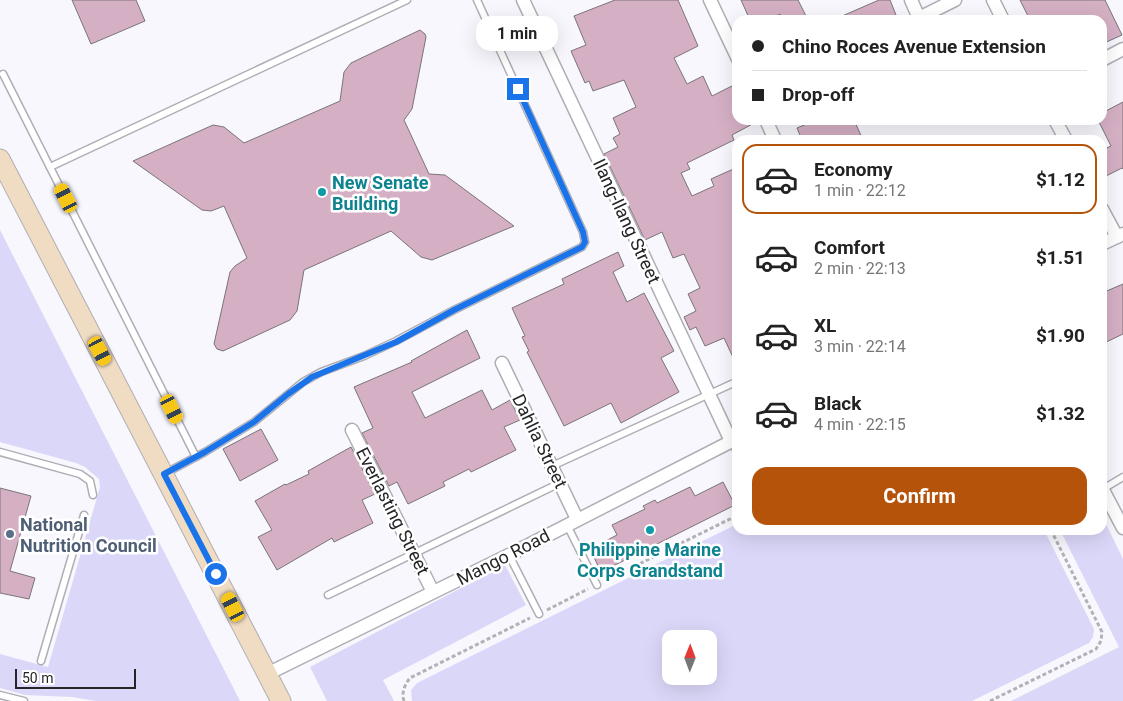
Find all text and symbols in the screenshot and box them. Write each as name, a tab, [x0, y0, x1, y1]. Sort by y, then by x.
callout: 1 min	[477, 17, 559, 52]
text: 1 min	[497, 24, 537, 43]
text: Chino Roces Avenue Extension	[782, 35, 1046, 58]
route end	[507, 78, 529, 100]
text: Drop-off	[782, 83, 854, 106]
street label: Ilang-Ilang Street	[589, 155, 665, 287]
icon: car	[754, 157, 799, 202]
text: Economy	[814, 158, 893, 181]
text: $1.12	[1036, 168, 1085, 191]
place label: New Senate Building	[332, 172, 429, 214]
car	[52, 181, 79, 215]
text: 1 min · 22:12	[814, 181, 906, 200]
marker: New Senate Building	[316, 186, 328, 198]
icon: car	[754, 235, 799, 280]
text: Comfort	[814, 236, 885, 259]
text: $1.51	[1036, 246, 1085, 269]
text: 2 min · 22:13	[814, 259, 906, 278]
icon: car	[754, 313, 799, 358]
text: XL	[814, 314, 836, 337]
text: $1.90	[1036, 324, 1085, 347]
car	[86, 334, 113, 368]
text: 3 min · 22:14	[814, 337, 906, 356]
street label: Dahlia Street	[508, 391, 572, 492]
icon: car	[754, 391, 799, 436]
car	[158, 392, 185, 426]
text: Black	[814, 392, 861, 415]
text: $1.32	[1036, 402, 1085, 425]
text: 4 min · 22:15	[814, 415, 906, 434]
street label: Everlasting Street	[352, 444, 434, 578]
button: Confirm	[752, 467, 1087, 525]
place label: National Nutrition Council	[20, 514, 157, 556]
marker: Philippine Marine Corps Grandstand	[644, 524, 656, 536]
street label: Mango Road	[453, 525, 553, 589]
marker: National Nutrition Council	[4, 528, 16, 540]
place label: Philippine Marine Corps Grandstand	[577, 539, 723, 581]
route start	[205, 563, 227, 585]
car	[219, 590, 246, 624]
north arrow	[662, 630, 718, 685]
map controls	[662, 630, 717, 685]
scale bar	[15, 666, 136, 689]
text: 50 m	[22, 670, 54, 686]

